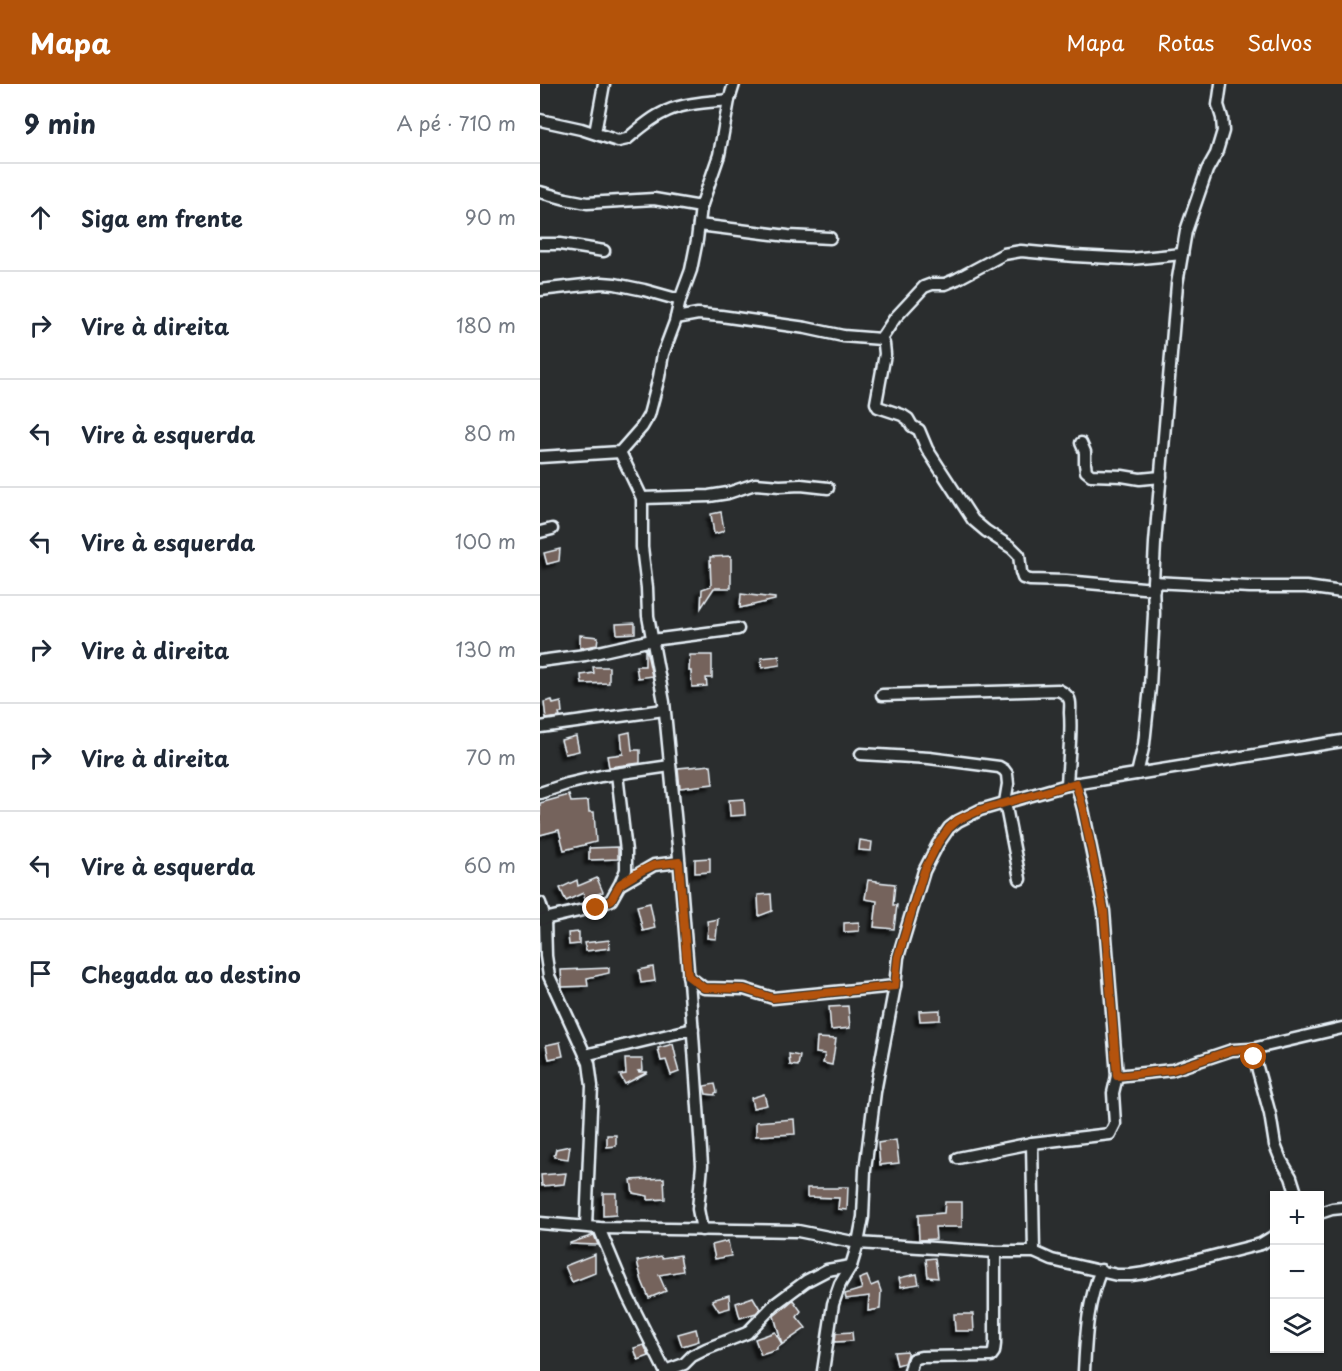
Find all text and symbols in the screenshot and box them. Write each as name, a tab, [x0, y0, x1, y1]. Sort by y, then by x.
text: Mapa	[30, 21, 111, 64]
text: Mapa	[1067, 26, 1124, 58]
text: Rotas	[1157, 26, 1214, 58]
text: Salvos	[1247, 26, 1312, 58]
text: 9 min	[24, 104, 96, 143]
text: A pé · 710 m	[396, 108, 516, 138]
icon: ahead	[24, 201, 57, 234]
text: Siga em frente	[81, 201, 243, 234]
text: 90 m	[465, 202, 516, 232]
icon: right	[24, 309, 57, 342]
text: Vire à direita	[81, 309, 229, 342]
text: 180 m	[456, 310, 516, 340]
icon: left	[24, 417, 57, 450]
text: Vire à esquerda	[81, 417, 255, 450]
text: 80 m	[464, 418, 516, 448]
icon: left	[24, 525, 57, 558]
text: Vire à esquerda	[81, 525, 255, 558]
text: 100 m	[455, 526, 516, 556]
icon: right	[24, 633, 57, 666]
text: Vire à direita	[81, 633, 229, 666]
text: 130 m	[456, 634, 516, 664]
icon: right	[24, 741, 57, 774]
text: Vire à direita	[81, 741, 229, 774]
text: 70 m	[466, 742, 516, 772]
icon: left	[24, 849, 57, 882]
text: Vire à esquerda	[81, 849, 255, 882]
text: 60 m	[464, 850, 516, 880]
route end	[582, 894, 608, 920]
icon: arrive	[24, 957, 57, 990]
text: Chegada ao destino	[81, 957, 301, 990]
route start	[1240, 1043, 1266, 1069]
map controls	[1270, 1191, 1324, 1353]
button: +	[1270, 1191, 1324, 1245]
button: −	[1270, 1245, 1324, 1299]
button: layers	[1270, 1299, 1324, 1353]

